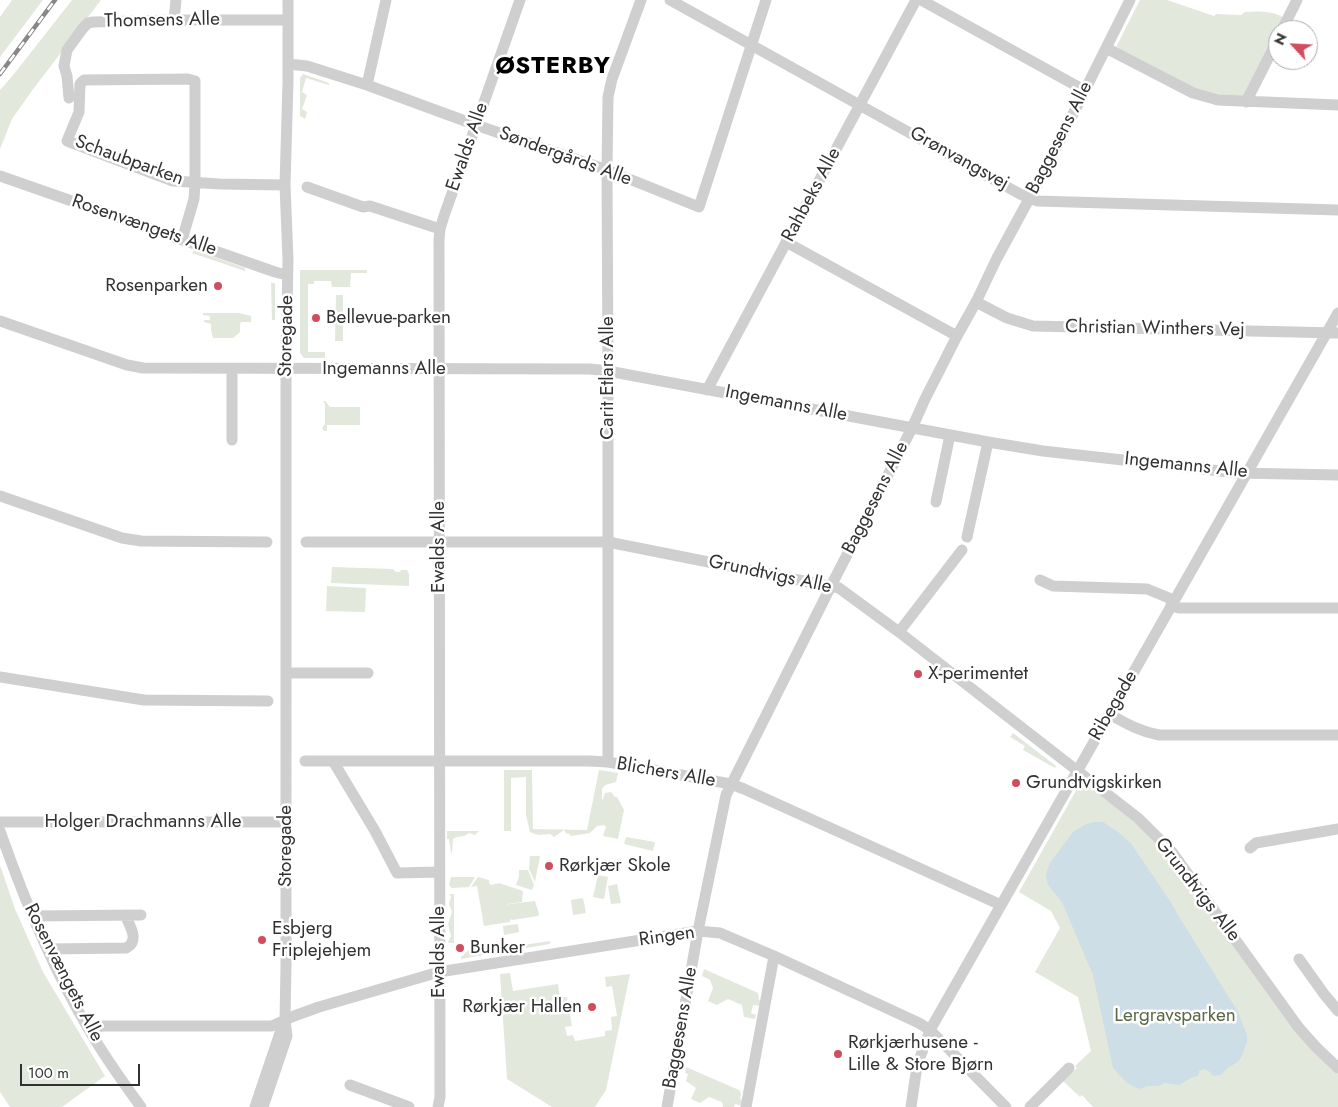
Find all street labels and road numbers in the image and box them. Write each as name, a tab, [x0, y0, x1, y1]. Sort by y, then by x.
street label: Thomsens Alle	[104, 9, 220, 33]
street label: Baggesens Alle	[1022, 78, 1098, 198]
street label: Ewalds Alle	[442, 100, 494, 194]
street label: Søndergårds Alle	[496, 122, 634, 192]
street label: Grønvangsvej	[905, 122, 1013, 196]
street label: Schaubparken	[72, 131, 186, 191]
street label: Rahbeks Alle	[778, 144, 846, 246]
street label: Rosenvængets Alle	[68, 190, 220, 262]
street label: Storegade	[275, 295, 299, 377]
street label: Carit Etlars Alle	[597, 316, 619, 440]
street label: Christian Winthers Vej	[1065, 316, 1245, 342]
street label: Ingemanns Alle	[322, 358, 446, 380]
street label: Ingemanns Alle	[723, 381, 849, 427]
street label: Baggesens Alle	[838, 438, 914, 558]
street label: Ingemanns Alle	[1123, 448, 1249, 484]
street label: Ewalds Alle	[428, 501, 450, 593]
street label: Grundtvigs Alle	[706, 551, 834, 599]
street label: Ribegade	[1085, 667, 1143, 745]
street label: Blichers Alle	[615, 753, 717, 793]
street label: Storegade	[275, 805, 297, 887]
street label: Holger Drachmanns Alle	[44, 811, 242, 833]
street label: Grundtvigs Alle	[1149, 834, 1245, 946]
street label: Rosenvængets Alle	[18, 900, 108, 1046]
street label: Ewalds Alle	[428, 906, 450, 998]
street label: Ringen	[638, 922, 696, 952]
street label: Baggesens Alle	[659, 965, 703, 1091]

